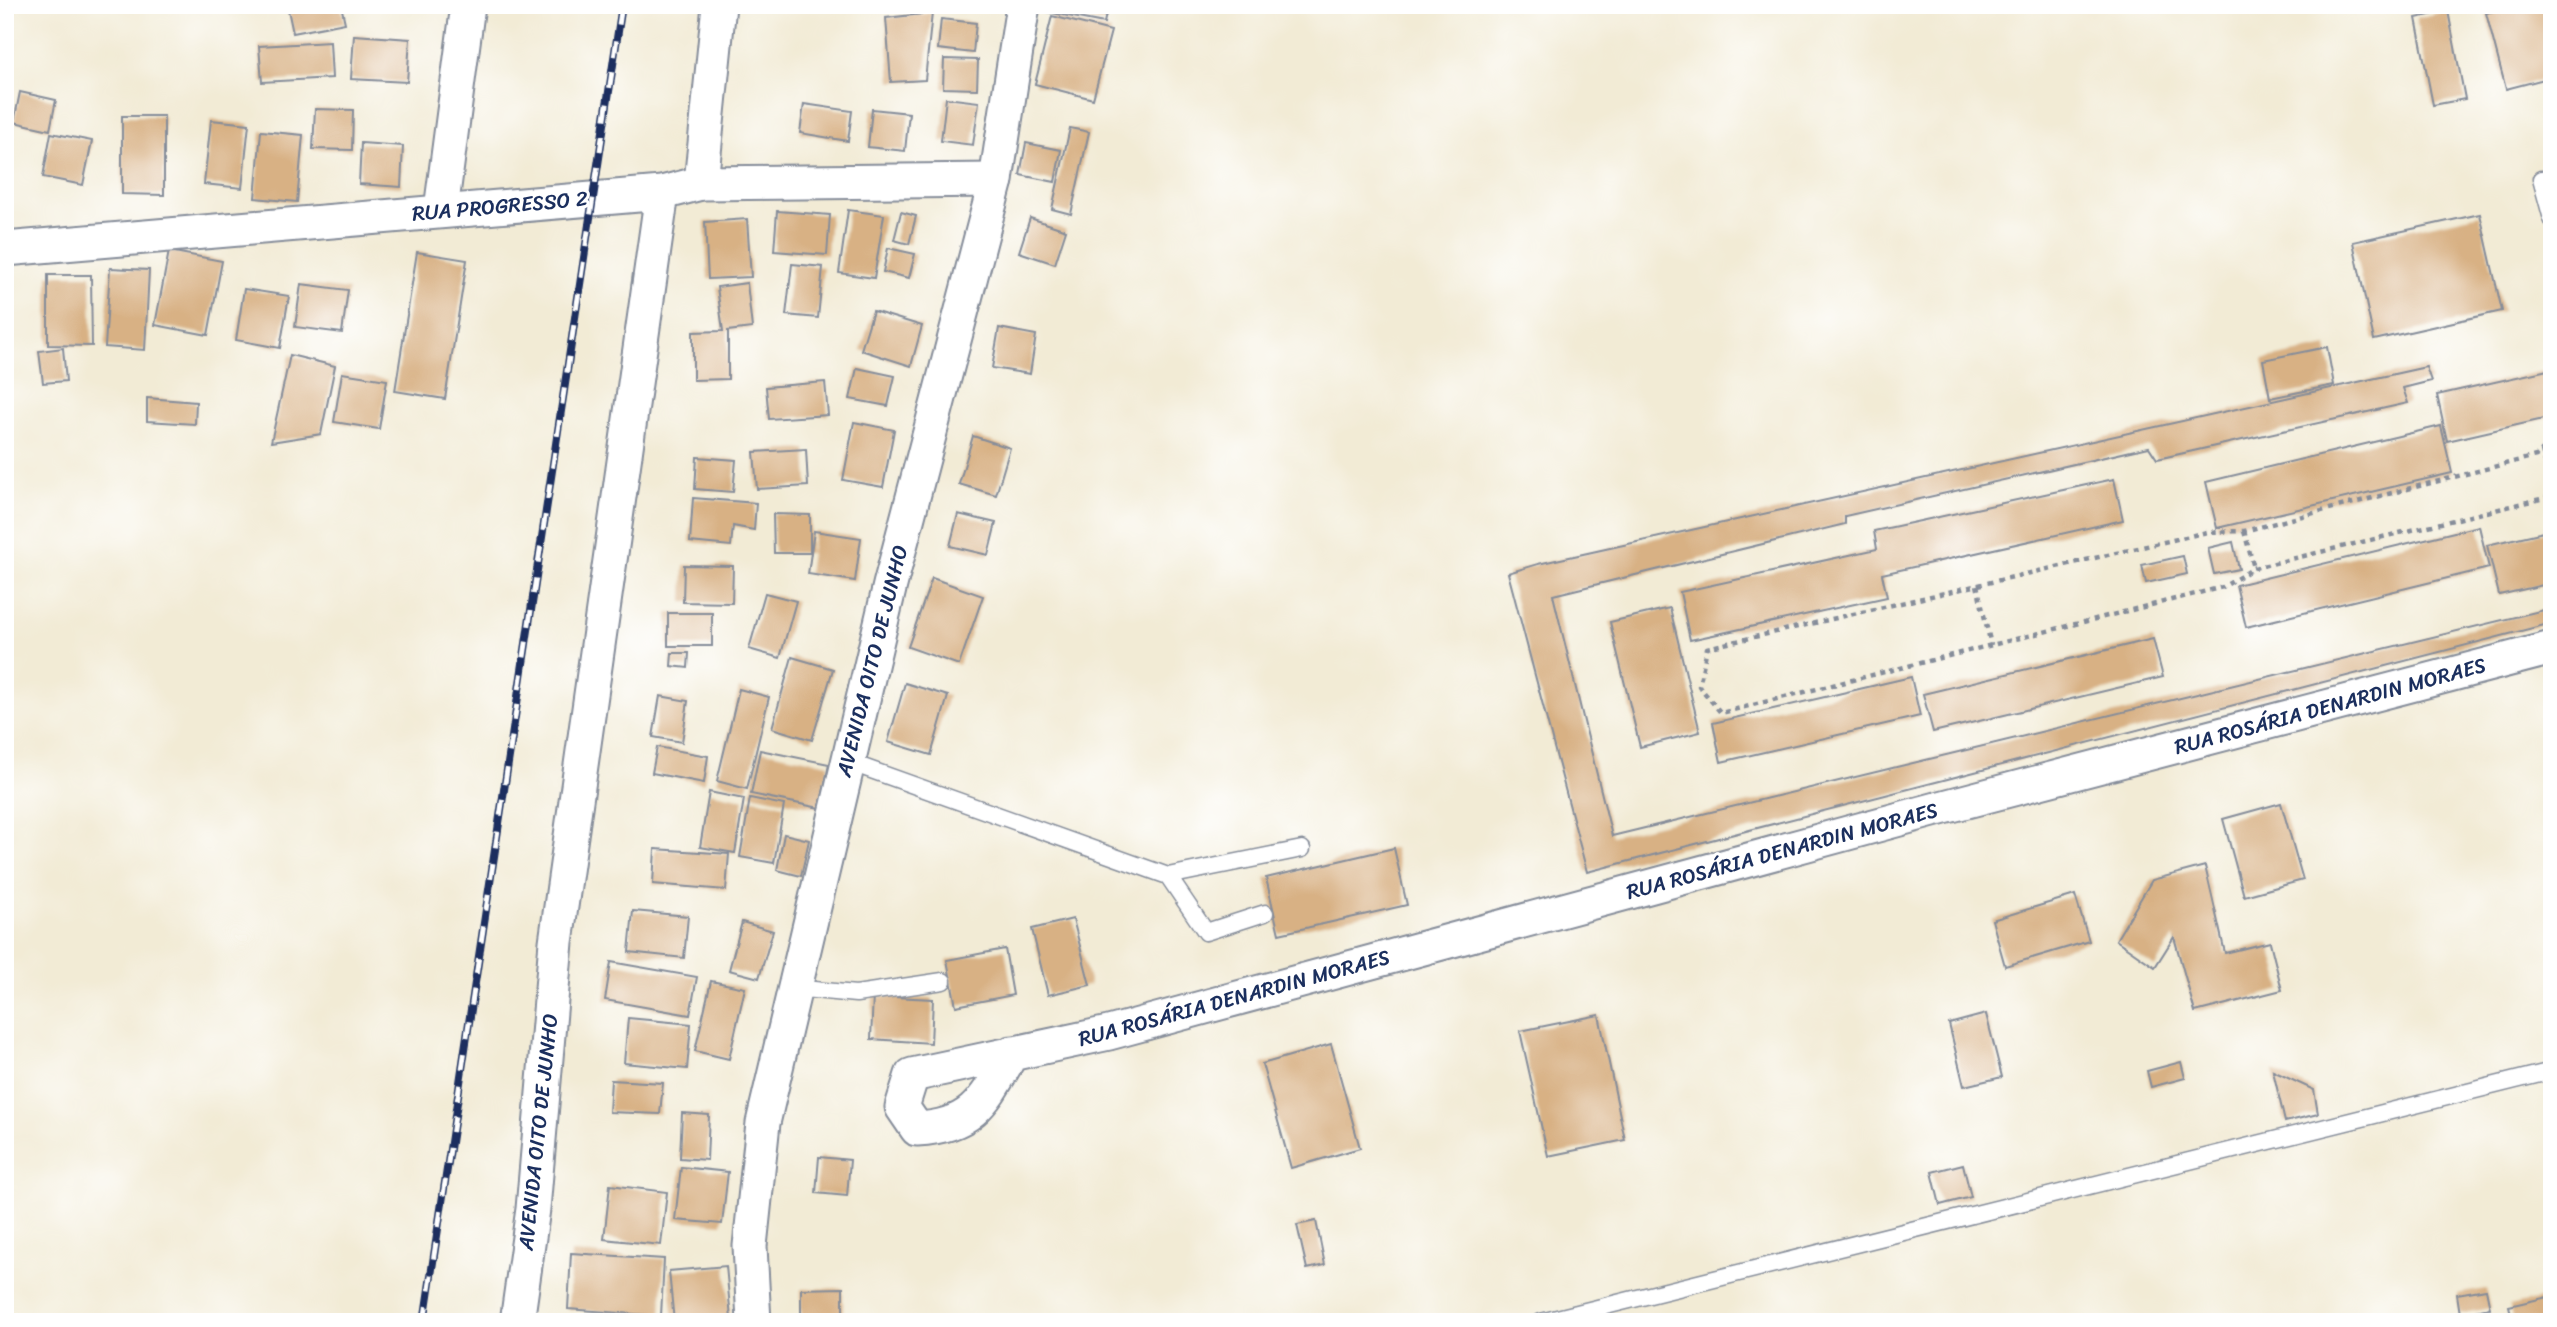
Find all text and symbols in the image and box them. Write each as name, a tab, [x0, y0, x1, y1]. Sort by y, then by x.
street label: RUA PROGRESSO 2	[411, 179, 589, 233]
street label: AVENIDA OITO DE JUNHO	[825, 541, 919, 782]
street label: RUA ROSÁRIA DENARDIN MORAES	[2170, 646, 2490, 766]
street label: RUA ROSÁRIA DENARDIN MORAES	[1622, 791, 1942, 911]
street label: RUA ROSÁRIA DENARDIN MORAES	[1074, 938, 1394, 1058]
street label: AVENIDA OITO DE JUNHO	[507, 1012, 569, 1253]

